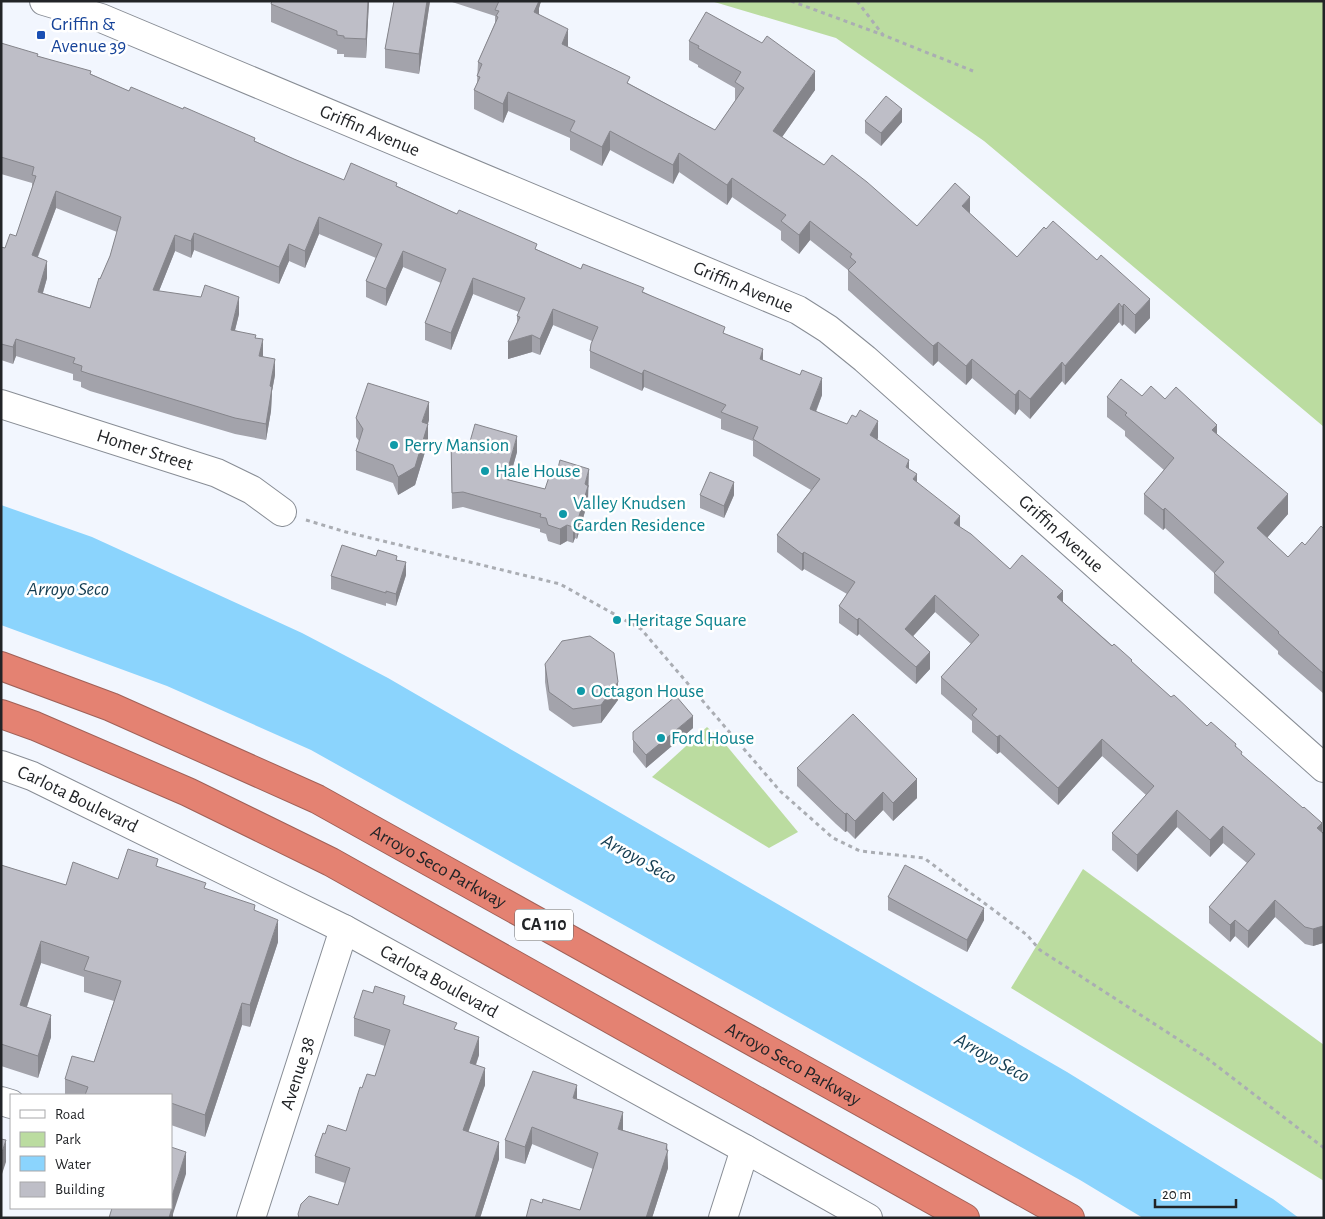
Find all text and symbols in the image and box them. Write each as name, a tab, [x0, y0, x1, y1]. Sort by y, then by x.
place label: Griffin & Avenue 39	[51, 15, 126, 56]
marker: Griffin & Avenue 39	[35, 29, 47, 41]
street label: Griffin Avenue	[317, 101, 423, 160]
street label: Griffin Avenue	[691, 258, 796, 316]
street label: Homer Street	[94, 426, 195, 474]
place label: Perry Mansion	[404, 436, 509, 455]
marker: Perry Mansion	[388, 439, 400, 451]
place label: Hale House	[495, 462, 580, 481]
marker: Hale House	[479, 465, 491, 477]
street label: Griffin Avenue	[1015, 491, 1107, 576]
place label: Valley Knudsen Garden Residence	[573, 494, 705, 535]
marker: Valley Knudsen Garden Residence	[557, 508, 569, 520]
water label: Arroyo Seco	[26, 579, 109, 599]
place label: Heritage Square	[627, 611, 747, 630]
marker: Heritage Square	[611, 614, 623, 626]
place label: Octagon House	[591, 682, 704, 701]
marker: Octagon House	[575, 685, 587, 697]
place label: Ford House	[671, 729, 754, 748]
marker: Ford House	[655, 732, 667, 744]
street label: Carlota Boulevard	[15, 762, 141, 836]
street label: Arroyo Seco Parkway	[368, 821, 509, 912]
water label: Arroyo Seco	[597, 830, 680, 888]
road number: CA 110	[515, 910, 573, 940]
street label: Carlota Boulevard	[377, 941, 502, 1021]
street label: Arroyo Seco Parkway	[722, 1019, 864, 1109]
water label: Arroyo Seco	[950, 1029, 1033, 1087]
street label: Avenue 38	[277, 1035, 318, 1112]
legend	[10, 1094, 172, 1209]
text: Road	[55, 1107, 85, 1122]
text: Park	[55, 1132, 81, 1147]
text: Water	[55, 1157, 91, 1172]
scale bar	[1155, 1176, 1236, 1208]
text: Building	[55, 1182, 105, 1197]
text: 20 m	[1162, 1187, 1191, 1202]

